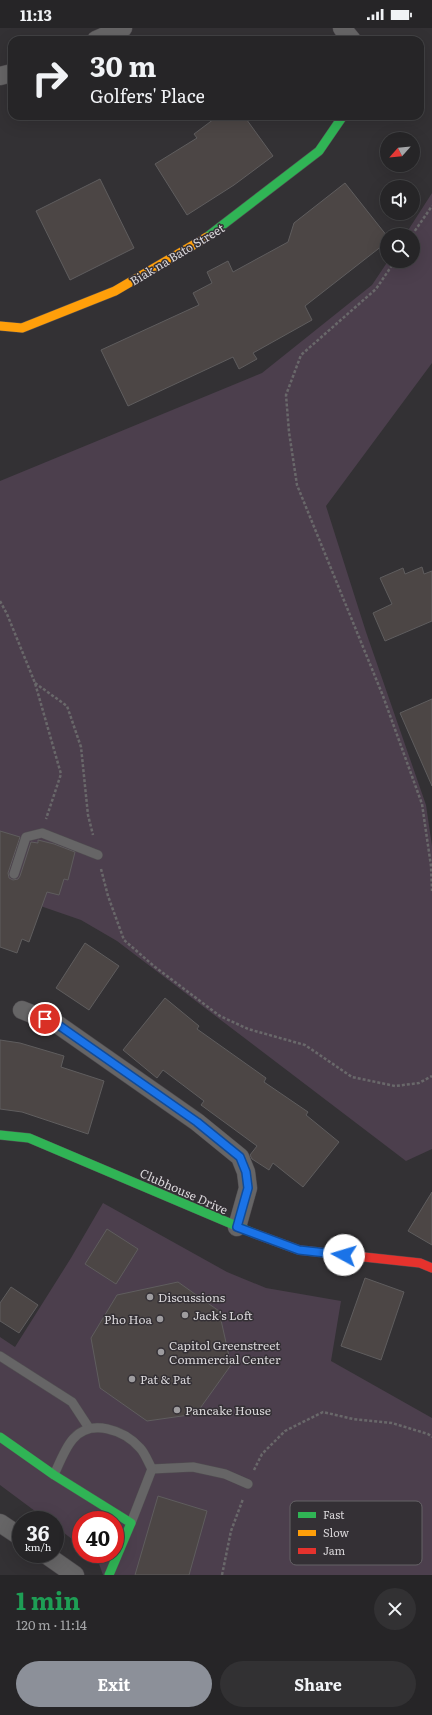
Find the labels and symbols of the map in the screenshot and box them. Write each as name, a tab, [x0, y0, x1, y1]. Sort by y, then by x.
north arrow	[380, 132, 420, 172]
street label: Biak na Bato Street	[126, 219, 228, 289]
pin	[28, 1002, 62, 1036]
street label: Clubhouse Drive	[137, 1164, 231, 1218]
position arrow	[323, 1234, 365, 1276]
place label: Discussions	[158, 1288, 226, 1306]
marker: Discussions	[145, 1292, 155, 1302]
place label: Jack's Loft	[193, 1306, 253, 1324]
place label: Pho Hoa	[104, 1310, 153, 1328]
marker: Jack's Loft	[180, 1310, 190, 1320]
marker: Pho Hoa	[155, 1314, 165, 1324]
place label: Capitol Greenstreet Commercial Center	[169, 1336, 281, 1368]
marker: Capitol Greenstreet Commercial Center	[156, 1347, 166, 1357]
place label: Pat & Pat	[140, 1370, 191, 1388]
marker: Pat & Pat	[127, 1374, 137, 1384]
place label: Pancake House	[185, 1401, 271, 1419]
marker: Pancake House	[172, 1405, 182, 1415]
legend	[290, 1501, 422, 1565]
text: Fast	[323, 1506, 345, 1522]
speed limit sign: 40	[72, 1511, 124, 1563]
text: Slow	[323, 1524, 349, 1540]
text: Jam	[323, 1542, 346, 1558]

